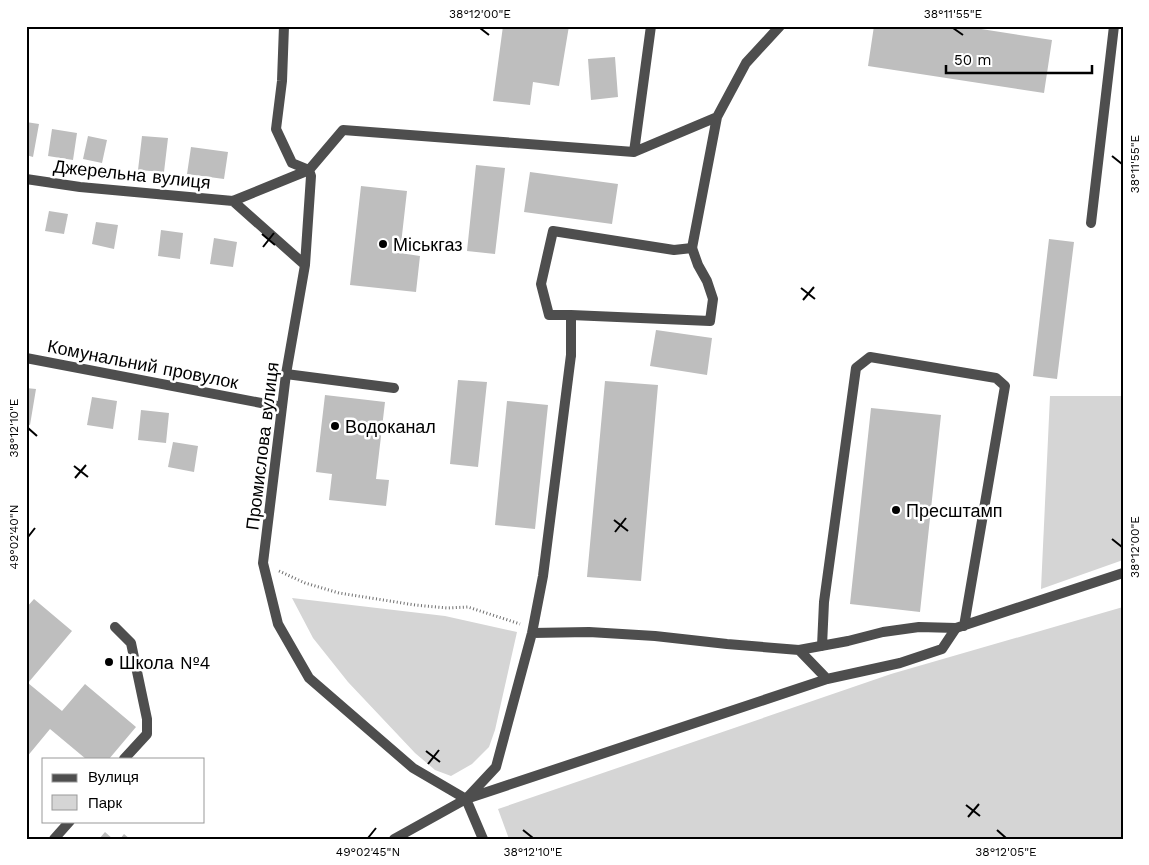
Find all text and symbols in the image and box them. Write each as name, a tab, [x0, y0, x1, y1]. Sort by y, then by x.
text: 38°12'00"E	[449, 7, 511, 21]
text: 38°11'55"E	[924, 7, 983, 21]
scale bar	[946, 42, 1093, 74]
text: 50 m	[954, 51, 991, 69]
text: 38°11'55"E	[1128, 134, 1142, 193]
street label: Джерельна вулиця	[52, 155, 212, 193]
place label: Міськгаз	[393, 234, 462, 255]
marker: Міськгаз	[377, 238, 389, 250]
street label: Комунальний провулок	[46, 335, 240, 393]
street label: Промислова вулиця	[241, 361, 283, 531]
text: 38°12'10"E	[7, 398, 21, 458]
place label: Водоканал	[345, 416, 436, 437]
marker: Водоканал	[329, 420, 341, 432]
place label: Пресштамп	[906, 500, 1003, 521]
marker: Пресштамп	[890, 504, 902, 516]
text: 49°02'40"N	[7, 505, 21, 569]
text: 38°12'00"E	[1128, 516, 1142, 578]
place label: Школа №4	[119, 652, 211, 673]
marker: Школа №4	[103, 656, 115, 668]
legend	[42, 758, 205, 822]
text: Вулиця	[88, 768, 139, 786]
text: Парк	[88, 794, 122, 812]
text: 49°02'45"N	[336, 845, 400, 859]
text: 38°12'10"E	[503, 845, 563, 859]
text: 38°12'05"E	[975, 845, 1037, 859]

